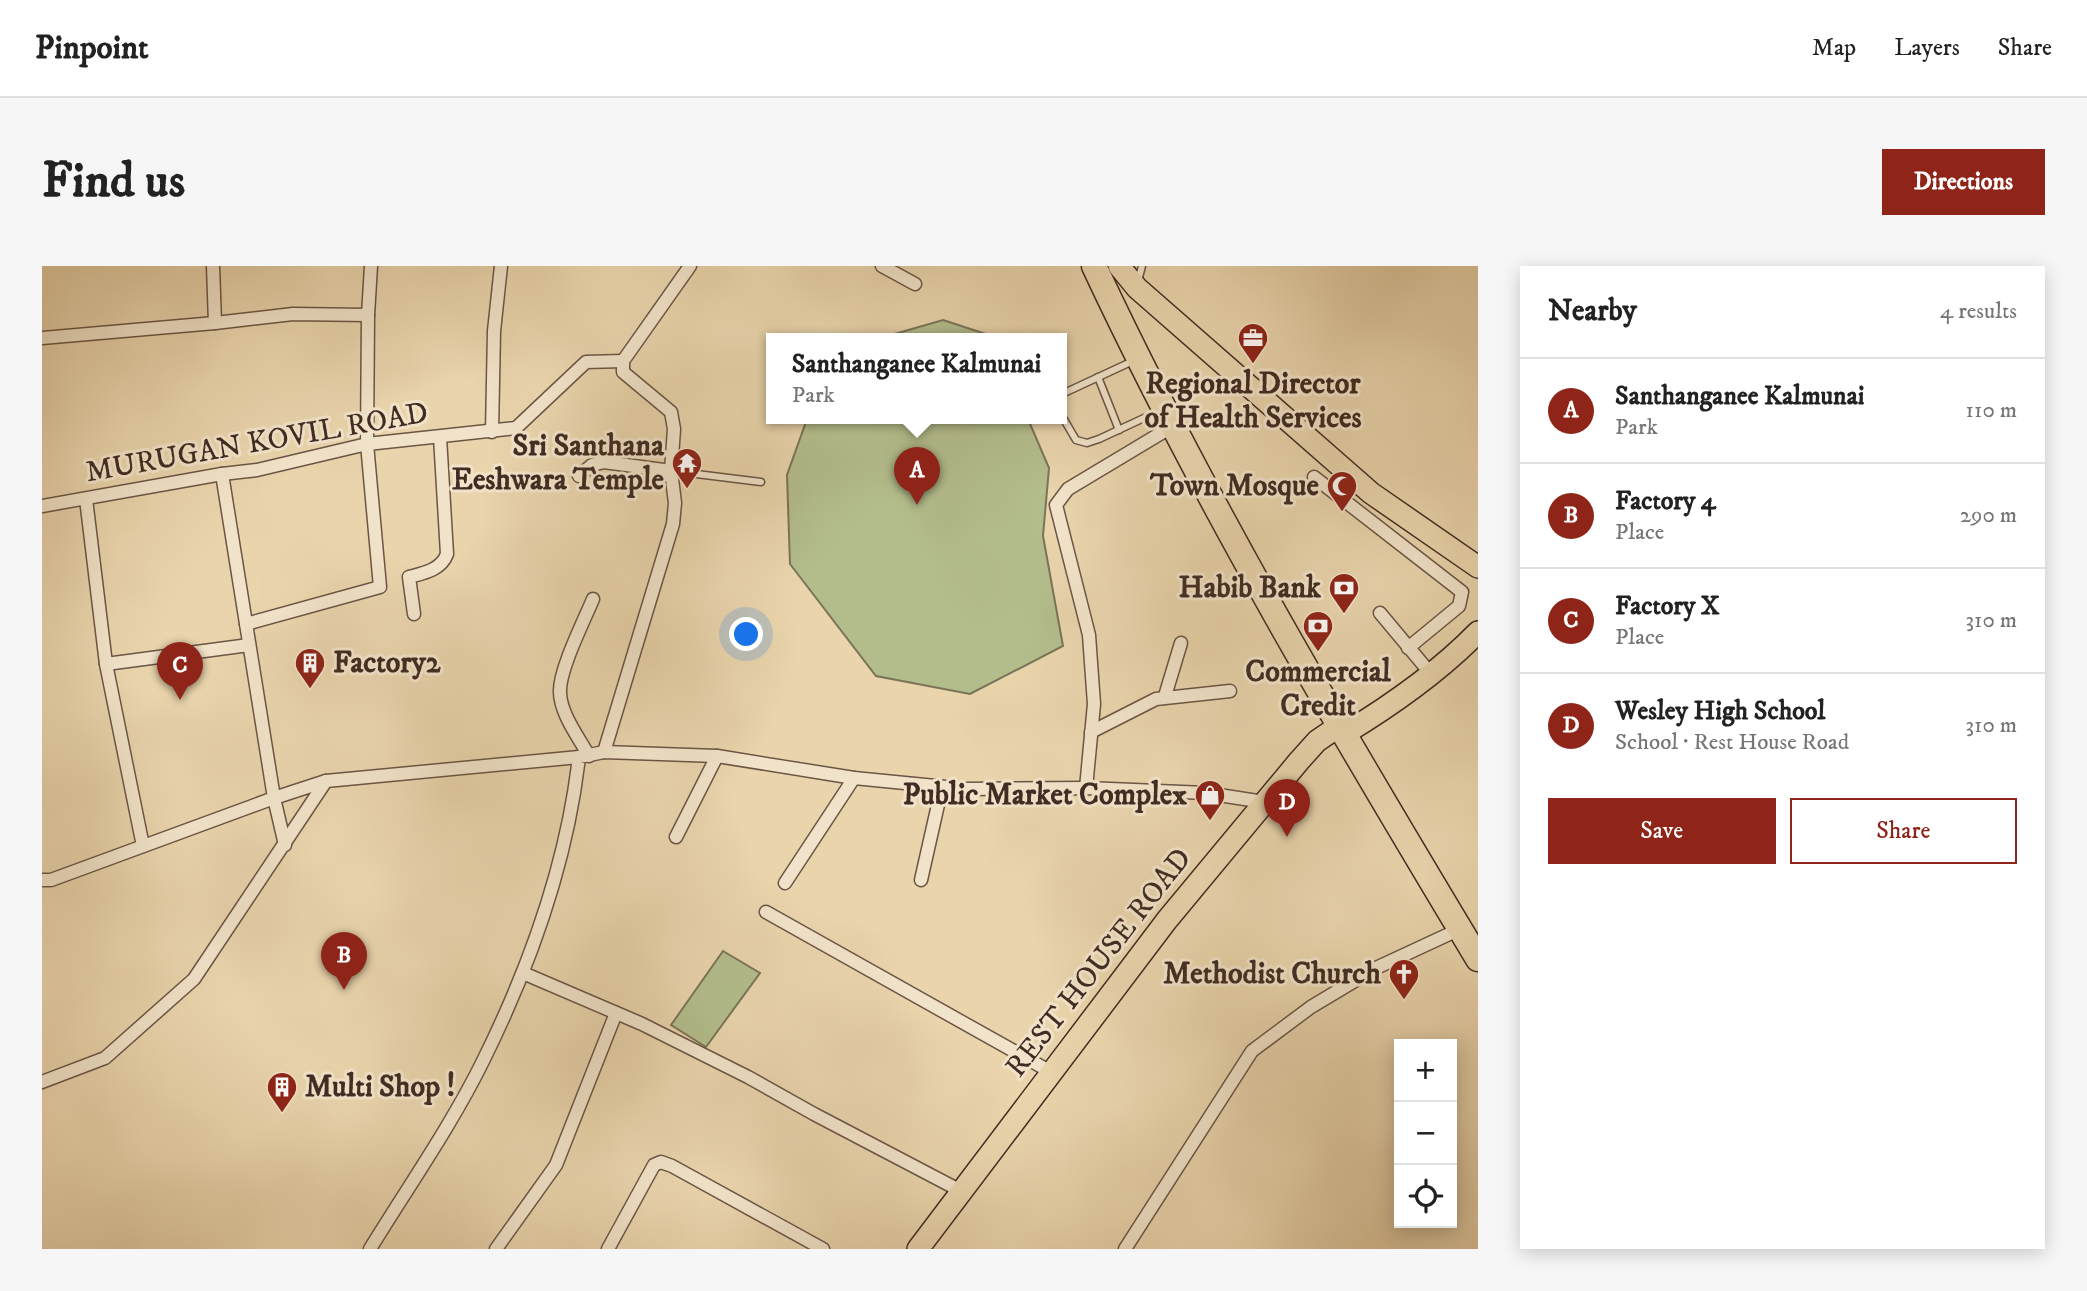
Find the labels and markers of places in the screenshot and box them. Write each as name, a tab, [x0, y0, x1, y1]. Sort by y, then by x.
office icon: Regional Director of Health Services	[1236, 321, 1270, 365]
place label: Regional Director of Health Services	[1144, 366, 1362, 437]
place label: Sri Santhana Eeshwara Temple	[452, 428, 665, 499]
temple icon: Sri Santhana Eeshwara Temple	[670, 446, 704, 490]
pin: A	[894, 447, 940, 505]
place label: Town Mosque	[1149, 468, 1320, 505]
mosque icon: Town Mosque	[1325, 469, 1359, 513]
place label: Habib Bank	[1179, 570, 1322, 607]
bank icon: Habib Bank	[1327, 571, 1361, 615]
bank icon: Commercial Credit	[1301, 609, 1335, 653]
pin: C	[157, 642, 203, 700]
place label: Factory2	[333, 645, 441, 682]
building icon: Factory2	[293, 646, 327, 690]
place label: Commercial Credit	[1245, 654, 1392, 725]
place label: Public Market Complex	[903, 777, 1187, 814]
shop icon: Public Market Complex	[1193, 778, 1227, 822]
pin: D	[1264, 779, 1310, 837]
pin: B	[321, 932, 367, 990]
place label: Methodist Church	[1163, 956, 1381, 993]
church icon: Methodist Church	[1387, 957, 1421, 1001]
place label: Multi Shop !	[305, 1069, 455, 1106]
building icon: Multi Shop !	[265, 1070, 299, 1114]

